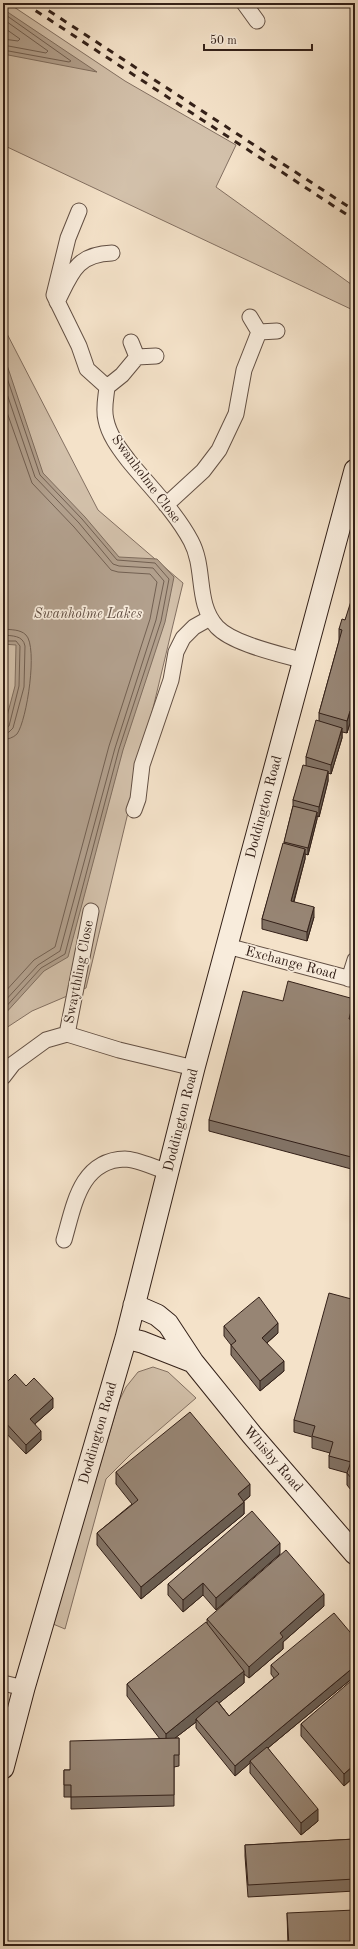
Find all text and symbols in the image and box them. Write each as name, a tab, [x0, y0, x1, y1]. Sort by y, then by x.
scale bar	[204, 26, 312, 52]
text: 50 m	[210, 34, 237, 47]
street label: Swanholme Close	[109, 432, 183, 526]
park label: Swanholme Lakes	[34, 607, 142, 621]
street label: Doddington Road	[244, 754, 284, 860]
street label: Swaythling Close	[62, 919, 96, 1025]
street label: Exchange Road	[244, 944, 338, 982]
street label: Doddington Road	[161, 1067, 201, 1173]
street label: Doddington Road	[77, 1380, 119, 1486]
street label: Whisby Road	[241, 1423, 305, 1495]

